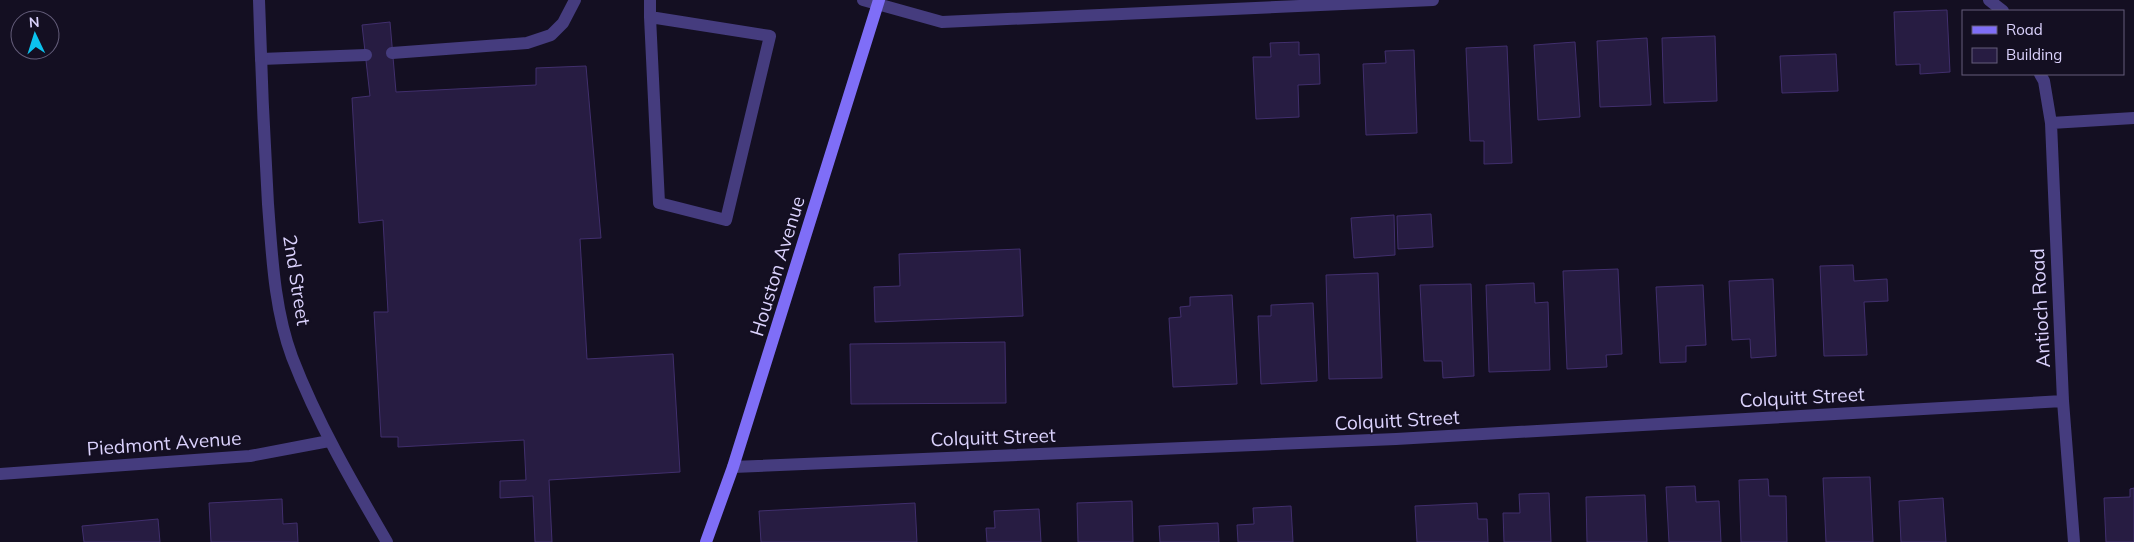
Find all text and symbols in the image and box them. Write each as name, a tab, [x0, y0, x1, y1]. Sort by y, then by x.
north arrow	[10, 10, 60, 60]
legend	[1962, 10, 2124, 75]
text: N	[28, 13, 40, 31]
text: Road	[2006, 20, 2043, 39]
text: Building	[2006, 45, 2062, 64]
street label: Houston Avenue	[744, 193, 810, 339]
street label: 2nd Street	[278, 233, 316, 327]
street label: Antioch Road	[2025, 248, 2055, 368]
street label: Colquitt Street	[1739, 382, 1865, 412]
street label: Colquitt Street	[1334, 405, 1460, 435]
street label: Colquitt Street	[930, 423, 1056, 451]
street label: Piedmont Avenue	[86, 426, 242, 460]

